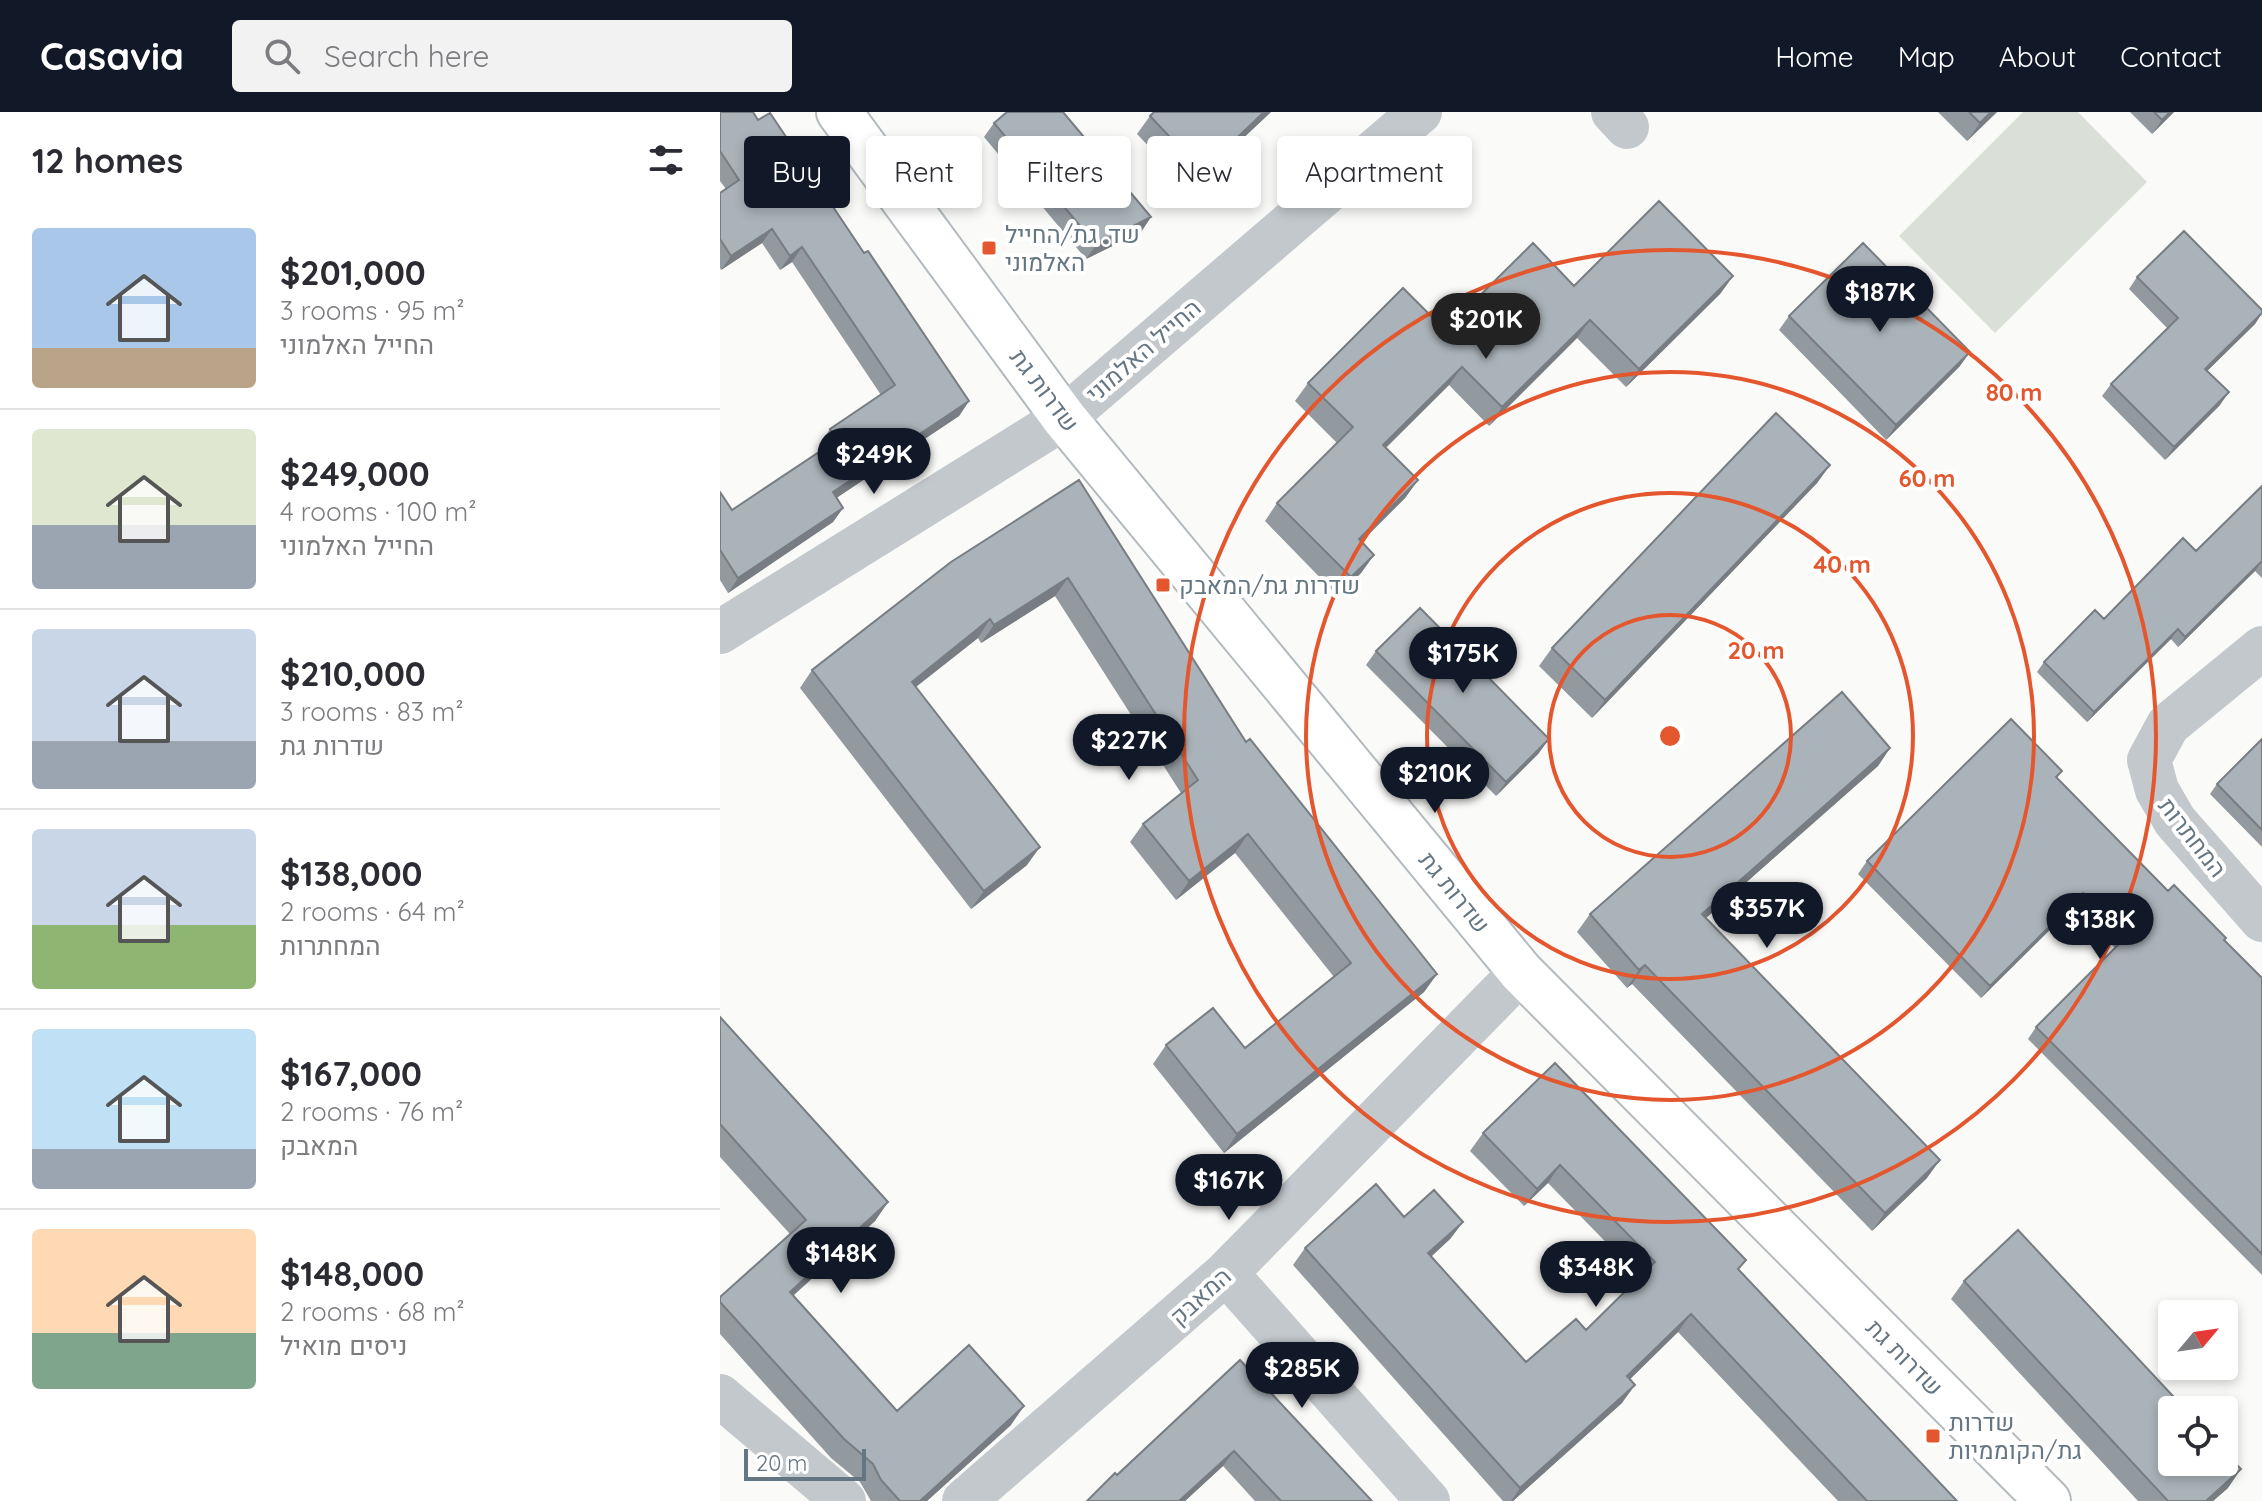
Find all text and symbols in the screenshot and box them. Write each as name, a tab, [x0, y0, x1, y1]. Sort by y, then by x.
search box	[232, 20, 792, 92]
text: Casavia	[40, 32, 184, 80]
icon: search	[260, 34, 304, 78]
text: Search here	[324, 37, 490, 75]
text: Home	[1775, 39, 1854, 74]
text: Map	[1898, 39, 1955, 74]
text: About	[1999, 39, 2076, 74]
text: Contact	[2120, 39, 2222, 74]
chip: Buy	[744, 136, 850, 208]
chip: Rent	[866, 136, 982, 208]
chip: Filters	[998, 136, 1131, 208]
chip: New	[1147, 136, 1261, 208]
chip: Apartment	[1277, 136, 1472, 208]
icon: filters	[644, 138, 688, 182]
text: 12 homes	[32, 139, 183, 182]
place label: שד. גת/החייל האלמוני	[1005, 219, 1140, 277]
marker: שד. גת/החייל האלמוני	[980, 239, 998, 257]
text: $201,000	[280, 251, 426, 294]
icon: home	[96, 260, 192, 356]
pin: $187K	[1824, 266, 1936, 334]
text: $187K	[1844, 275, 1916, 308]
street label: החייל האלמוני	[1080, 292, 1206, 408]
pin: $201K	[1430, 293, 1542, 361]
text: 3 rooms · 95 m²	[280, 294, 464, 327]
text: $201K	[1449, 302, 1523, 335]
text: החייל האלמוני	[280, 328, 434, 361]
street label: שדרות גת	[1004, 343, 1086, 437]
text: 80 m	[1986, 377, 2042, 407]
pin: $249K	[818, 428, 930, 496]
text: $249K	[836, 437, 912, 470]
text: $249,000	[280, 452, 430, 495]
icon: home	[96, 461, 192, 557]
text: 60 m	[1899, 463, 1955, 493]
text: 4 rooms · 100 m²	[280, 495, 476, 528]
text: החייל האלמוני	[280, 529, 434, 562]
text: 40 m	[1813, 549, 1871, 579]
place label: שדרות גת/המאבק	[1179, 570, 1360, 600]
marker: שדרות גת/המאבק	[1154, 576, 1172, 594]
pin: $175K	[1407, 627, 1519, 695]
text: 20 m	[1727, 635, 1785, 665]
text: $175K	[1427, 636, 1499, 669]
text: $210,000	[280, 652, 426, 695]
icon: home	[96, 661, 192, 757]
text: 3 rooms · 83 m²	[280, 695, 463, 728]
pin: $227K	[1073, 714, 1185, 782]
centre of rings	[1656, 722, 1684, 750]
text: $227K	[1091, 723, 1167, 756]
text: שדרות גת	[280, 729, 384, 762]
pin: $210K	[1379, 747, 1491, 815]
text: $210K	[1398, 756, 1472, 789]
street label: המחתרות	[2153, 791, 2233, 883]
street label: שדרות גת	[1413, 845, 1497, 939]
text: $138,000	[280, 852, 422, 895]
icon: home	[96, 861, 192, 957]
pin: $357K	[1711, 882, 1823, 950]
text: $357K	[1729, 891, 1805, 924]
pin: $138K	[2044, 893, 2156, 961]
text: 2 rooms · 64 m²	[280, 895, 465, 928]
text: $138K	[2065, 902, 2135, 935]
text: המחתרות	[280, 929, 380, 962]
text: $167,000	[280, 1052, 422, 1095]
icon: home	[96, 1061, 192, 1157]
text: 2 rooms · 76 m²	[280, 1095, 463, 1128]
text: המאבק	[280, 1129, 358, 1162]
pin: $167K	[1173, 1154, 1285, 1222]
text: $167K	[1193, 1163, 1265, 1196]
pin: $148K	[785, 1227, 897, 1295]
text: $148K	[805, 1236, 877, 1269]
pin: $348K	[1540, 1241, 1652, 1309]
text: $348K	[1558, 1250, 1634, 1283]
text: $148,000	[280, 1252, 424, 1295]
icon: home	[96, 1261, 192, 1357]
street label: המאבק	[1163, 1261, 1237, 1331]
text: 2 rooms · 68 m²	[280, 1295, 465, 1328]
north arrow	[2158, 1300, 2238, 1380]
map controls	[2158, 1300, 2238, 1476]
street label: שדרות גת	[1860, 1312, 1950, 1402]
text: ניסים מואיל	[280, 1329, 407, 1362]
pin: $285K	[1246, 1342, 1358, 1410]
text: $285K	[1264, 1351, 1340, 1384]
button: locate	[2158, 1396, 2238, 1476]
place label: שדרות גת/הקוממיות	[1949, 1407, 2082, 1465]
marker: שדרות גת/הקוממיות	[1924, 1427, 1942, 1445]
scale bar	[744, 1445, 866, 1481]
text: 20 m	[756, 1449, 807, 1477]

